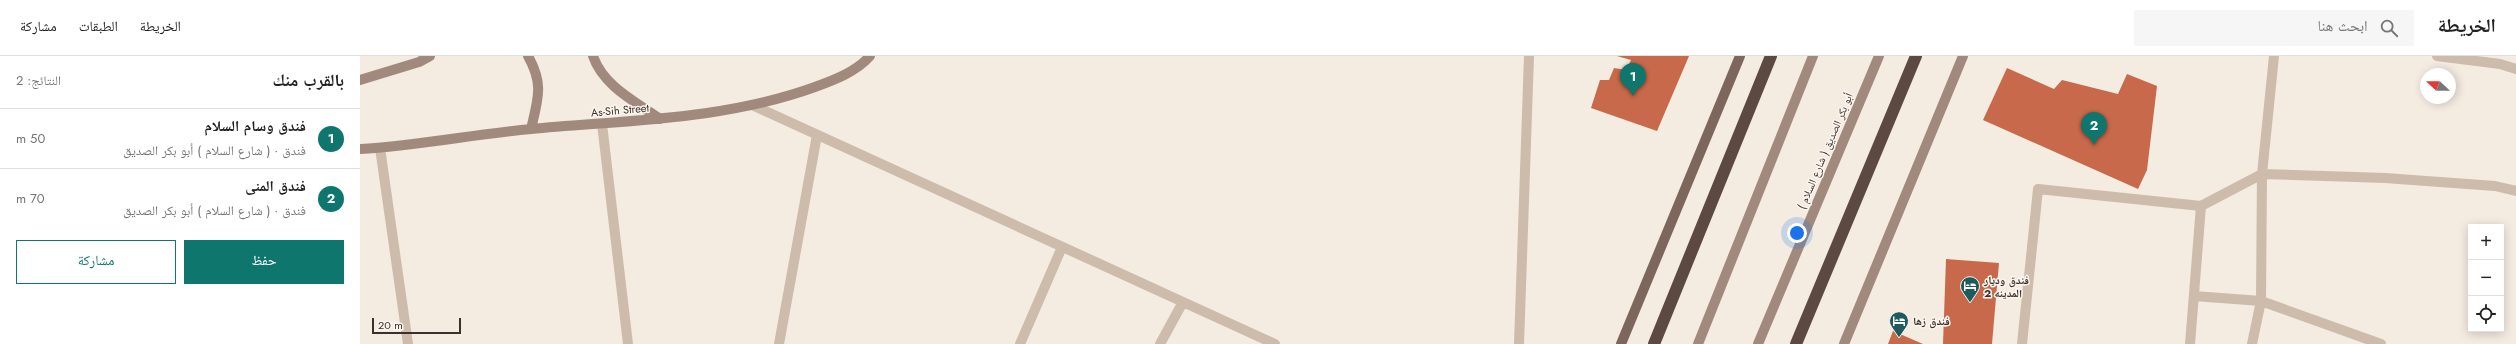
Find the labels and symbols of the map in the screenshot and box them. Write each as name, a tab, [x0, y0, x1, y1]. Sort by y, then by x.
pin: 1	[1620, 63, 1646, 96]
north arrow	[2420, 68, 2456, 104]
street label: ( شارع السلام ) أبو بكر الصديق	[1793, 90, 1857, 212]
street label: As-Sih Street	[590, 99, 650, 121]
pin: 2	[2081, 112, 2107, 145]
your location	[1787, 223, 1807, 243]
place label: فندق وديار المدينه 2	[1983, 272, 2029, 301]
hotel icon: فندق وديار المدينه 2	[1959, 275, 1981, 303]
hotel icon: فندق زها	[1888, 310, 1910, 338]
place label: فندق زها	[1913, 313, 1950, 329]
scale bar	[372, 316, 461, 335]

